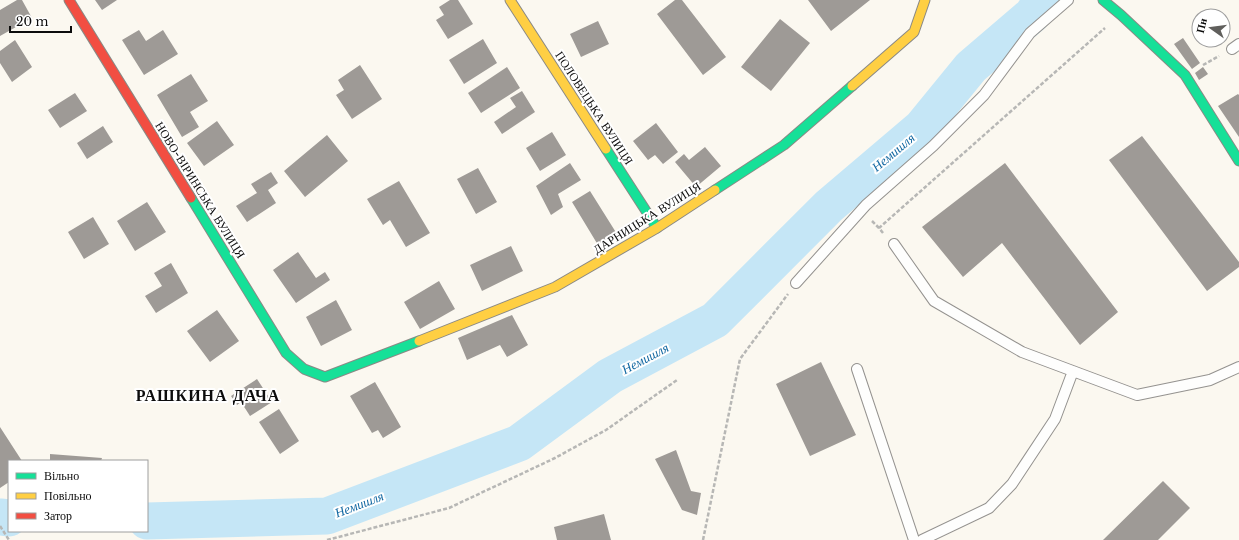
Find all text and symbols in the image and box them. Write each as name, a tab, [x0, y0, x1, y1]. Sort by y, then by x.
scale bar	[10, 8, 71, 34]
north arrow	[1191, 8, 1231, 48]
text: 20 m	[16, 14, 48, 29]
text: Пн	[1193, 16, 1210, 35]
street label: ПОЛОВЕЦЬКА ВУЛИЦЯ	[552, 48, 637, 167]
street label: НОВО-ВІРИНСЬКА ВУЛИЦЯ	[152, 119, 249, 261]
water label: Немишля	[867, 129, 918, 176]
street label: ДАРНИЦЬКА ВУЛИЦЯ	[590, 178, 703, 257]
water label: Немишля	[618, 339, 672, 378]
district label: РАШКИНА ДАЧА	[136, 385, 280, 405]
legend	[8, 460, 148, 532]
text: Вільно	[44, 468, 79, 483]
water label: Немишля	[331, 487, 386, 522]
text: Повільно	[44, 488, 92, 503]
text: Затор	[44, 508, 72, 523]

